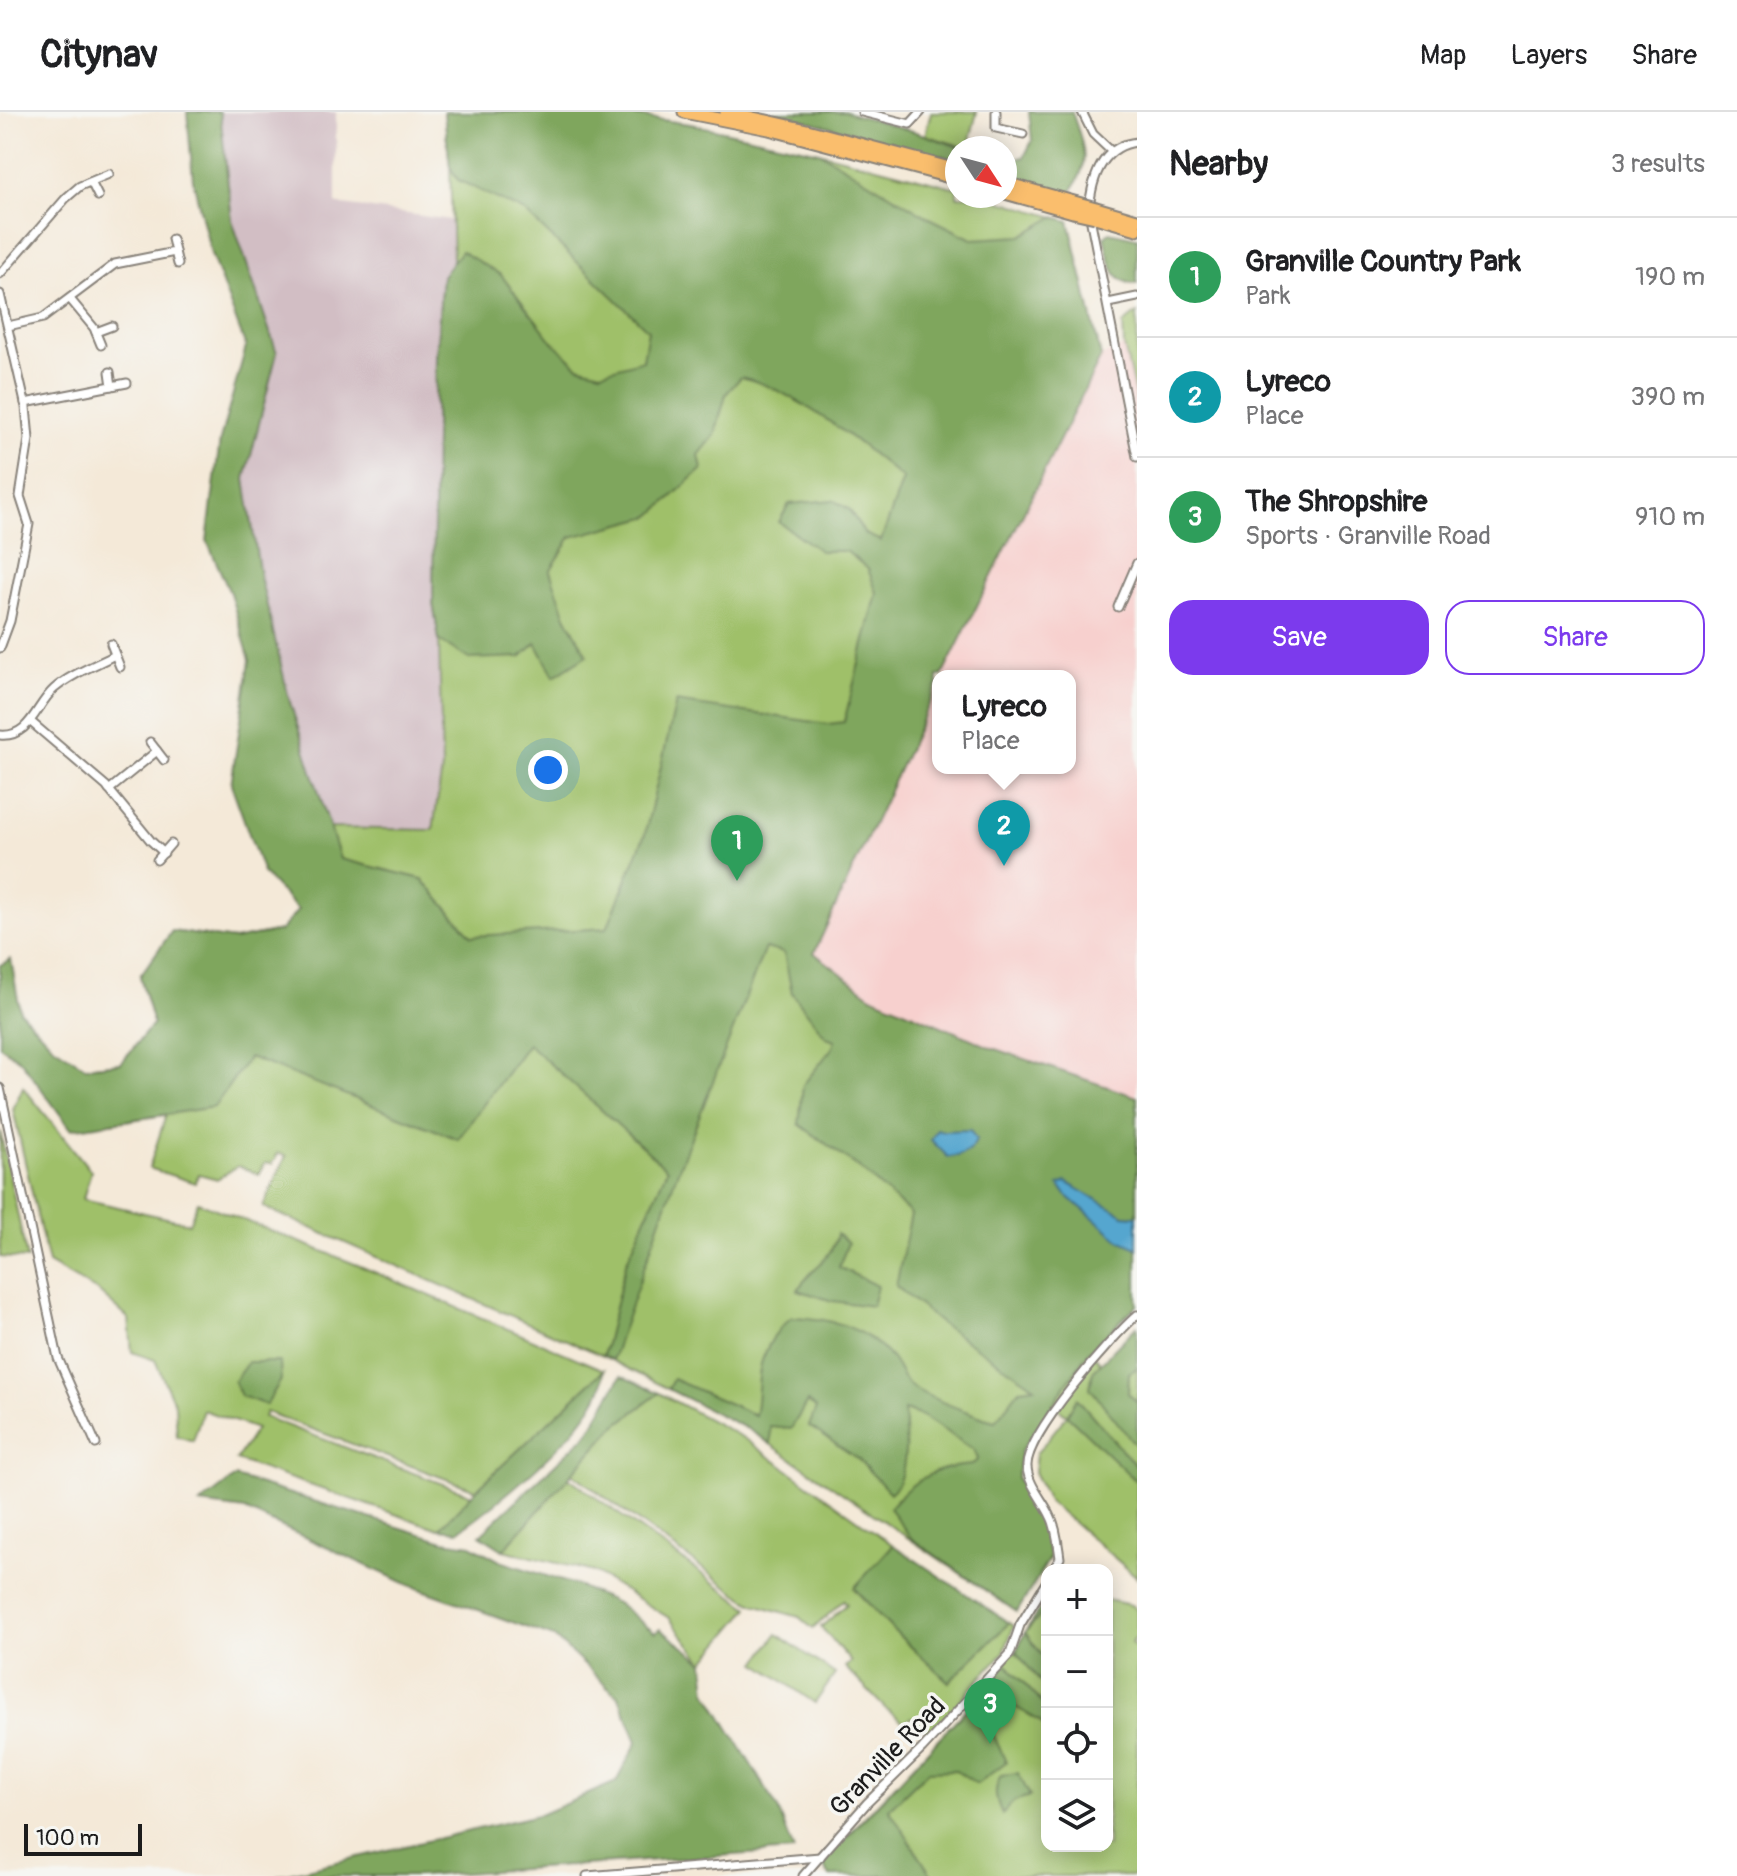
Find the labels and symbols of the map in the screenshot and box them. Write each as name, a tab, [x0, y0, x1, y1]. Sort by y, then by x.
north arrow	[945, 136, 1017, 208]
your location	[528, 750, 568, 790]
pin: 2	[978, 800, 1030, 866]
pin: 1	[711, 815, 763, 881]
pin: 3	[964, 1678, 1016, 1744]
street label: Granville Road	[823, 1690, 953, 1823]
scale bar	[24, 1820, 142, 1856]

